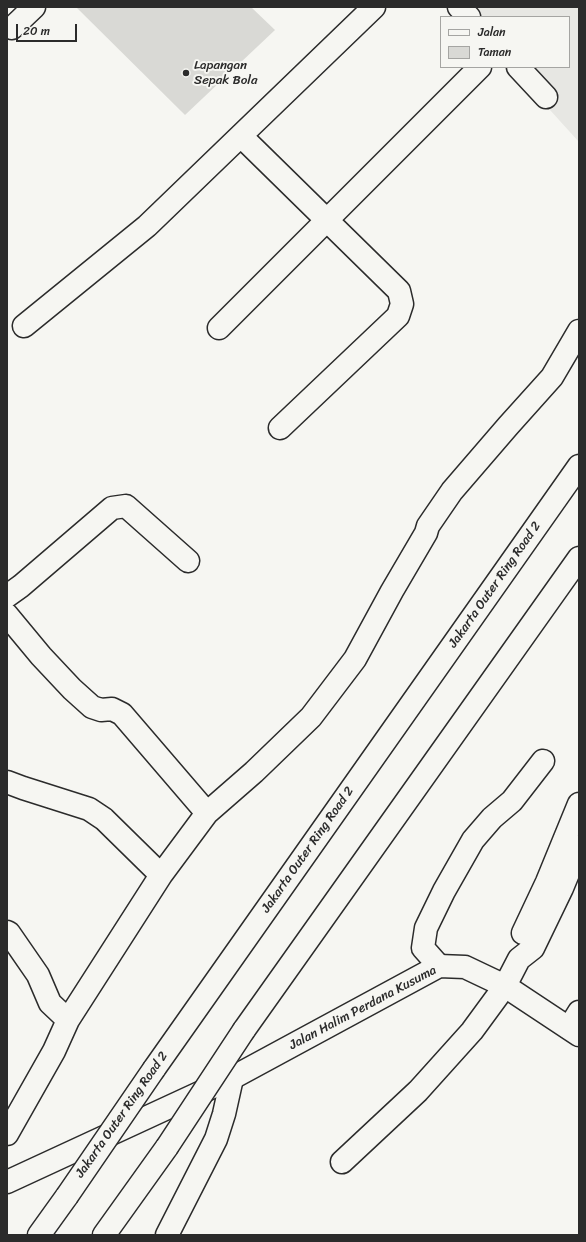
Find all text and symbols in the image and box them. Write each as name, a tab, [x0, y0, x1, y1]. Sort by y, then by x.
scale bar	[18, 16, 79, 42]
legend	[440, 16, 570, 68]
text: 20 m	[23, 20, 50, 42]
text: Jalan	[478, 21, 506, 43]
text: Taman	[478, 41, 511, 63]
place label: Lapangan Sepak Bola	[194, 58, 258, 89]
marker: Lapangan Sepak Bola	[181, 68, 191, 78]
street label: Jakarta Outer Ring Road 2	[446, 519, 544, 651]
street label: Jakarta Outer Ring Road 2	[259, 784, 357, 916]
street label: Jalan Halim Perdana Kusuma	[287, 963, 439, 1053]
street label: Jakarta Outer Ring Road 2	[73, 1049, 171, 1181]

